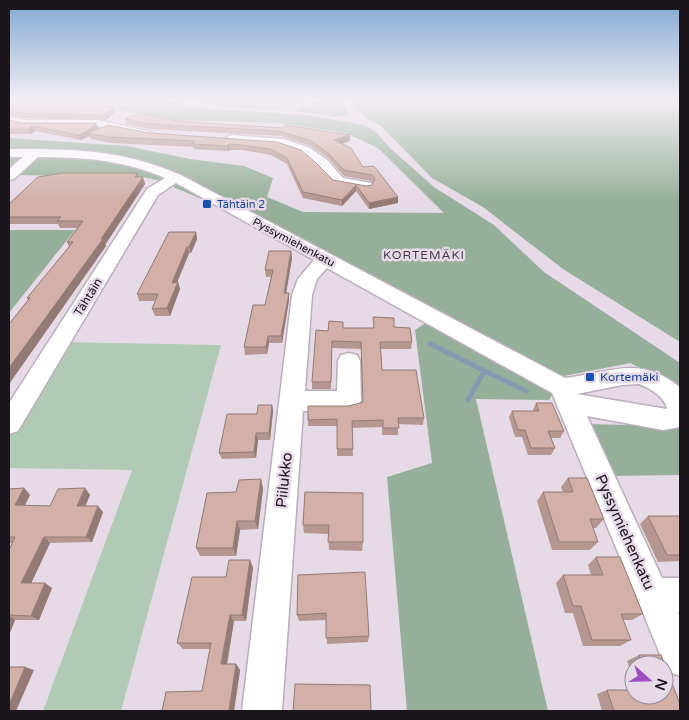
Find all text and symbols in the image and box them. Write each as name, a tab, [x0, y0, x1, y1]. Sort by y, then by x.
marker: Tähtäin 2	[201, 198, 213, 210]
place label: Tähtäin 2	[217, 198, 265, 211]
street label: Pyssymiehenkatu	[250, 215, 337, 270]
district label: KORTEMÄKI	[383, 248, 465, 262]
street label: Tähtäin	[71, 276, 105, 318]
place label: Kortemäki	[600, 370, 659, 384]
marker: Kortemäki	[584, 371, 596, 383]
street label: Piilukko	[272, 451, 296, 509]
street label: Pyssymiehenkatu	[591, 471, 659, 593]
north arrow	[624, 655, 674, 705]
text: N	[651, 676, 671, 692]

